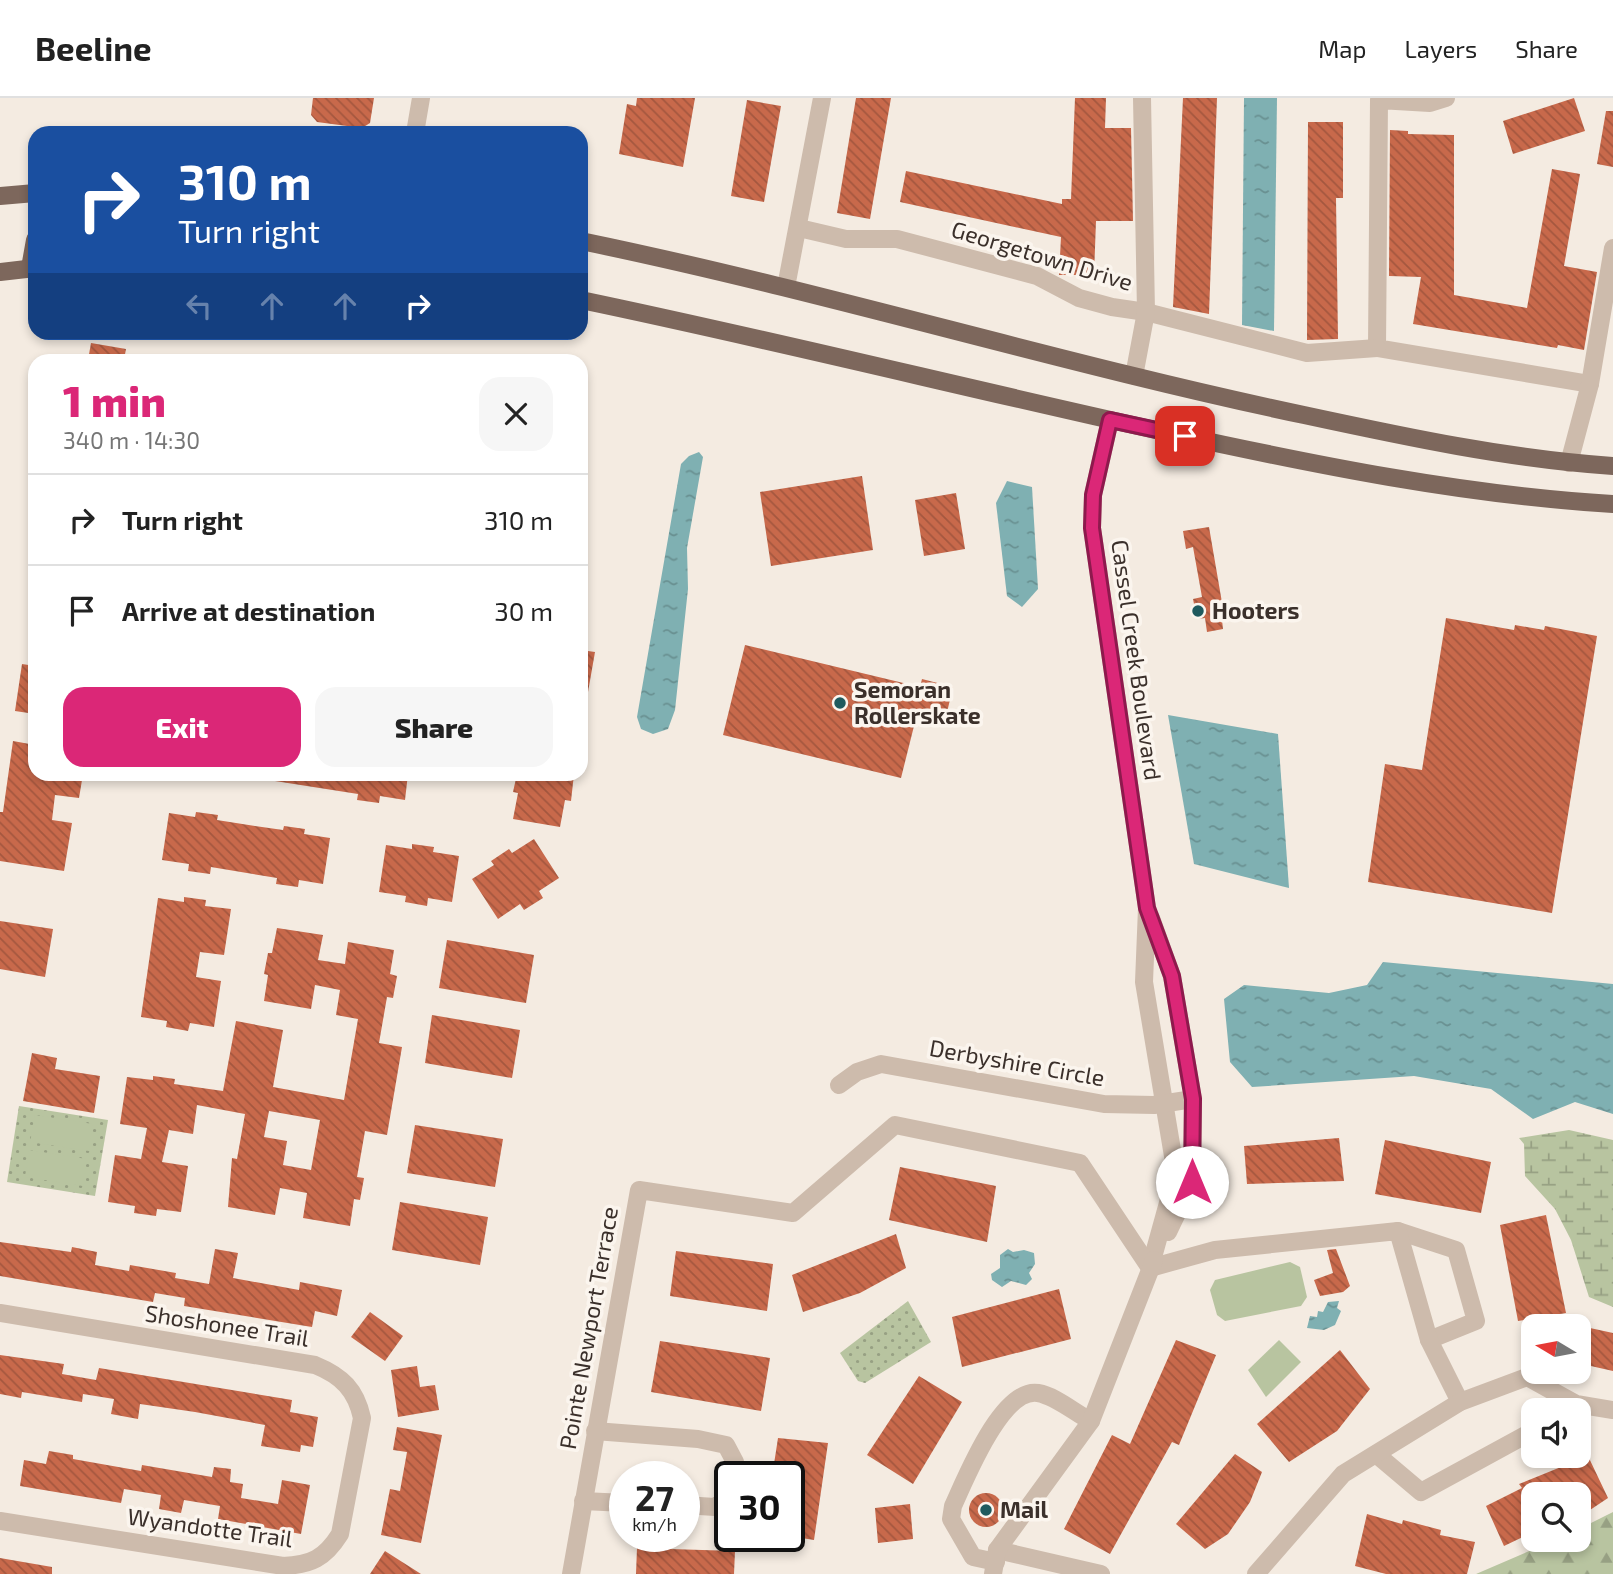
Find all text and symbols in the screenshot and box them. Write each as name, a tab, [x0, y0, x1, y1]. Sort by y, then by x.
text: Beeline	[35, 28, 152, 68]
text: Map	[1318, 34, 1366, 63]
text: Layers	[1404, 34, 1477, 63]
text: Share	[1515, 34, 1578, 63]
text: 310 m	[178, 151, 312, 210]
icon: right	[63, 154, 154, 245]
text: Turn right	[178, 211, 320, 249]
street label: Georgetown Drive	[948, 214, 1136, 296]
icon: left	[180, 287, 218, 325]
icon: ahead	[253, 287, 291, 325]
icon: ahead	[326, 287, 364, 325]
icon: right	[399, 287, 437, 325]
text: 1 min	[63, 375, 166, 425]
button: close	[479, 377, 553, 451]
pin	[1155, 406, 1215, 466]
icon: arrive	[1166, 417, 1204, 455]
text: 340 m · 14:30	[63, 426, 200, 454]
icon: right	[63, 501, 101, 539]
text: Turn right	[122, 504, 243, 535]
text: 310 m	[484, 504, 553, 535]
street label: Cassel Creek Boulevard	[1106, 538, 1168, 782]
icon: arrive	[63, 592, 101, 630]
text: Arrive at destination	[122, 595, 375, 626]
text: 30 m	[494, 595, 553, 626]
place label: Hooters	[1212, 596, 1299, 624]
marker: Hooters	[1190, 603, 1206, 619]
place label: Semoran Rollerskate	[854, 675, 981, 729]
button: Exit	[63, 687, 301, 767]
button: Share	[315, 687, 553, 767]
marker: Semoran Rollerskate	[832, 695, 848, 711]
street label: Derbyshire Circle	[927, 1033, 1107, 1091]
position arrow	[1155, 1145, 1229, 1219]
street label: Pointe Newport Terrace	[553, 1204, 623, 1451]
street label: Shoshonee Trail	[143, 1298, 311, 1352]
north arrow	[1521, 1314, 1591, 1384]
map controls	[1521, 1314, 1591, 1552]
button: sound	[1521, 1398, 1591, 1468]
speed limit sign: 30	[714, 1461, 805, 1552]
text: 27	[635, 1476, 674, 1518]
button: search	[1521, 1482, 1591, 1552]
place label: Mail	[1000, 1495, 1049, 1523]
street label: Wyandotte Trail	[126, 1502, 295, 1552]
marker: Mail	[978, 1502, 994, 1518]
text: km/h	[632, 1513, 677, 1535]

